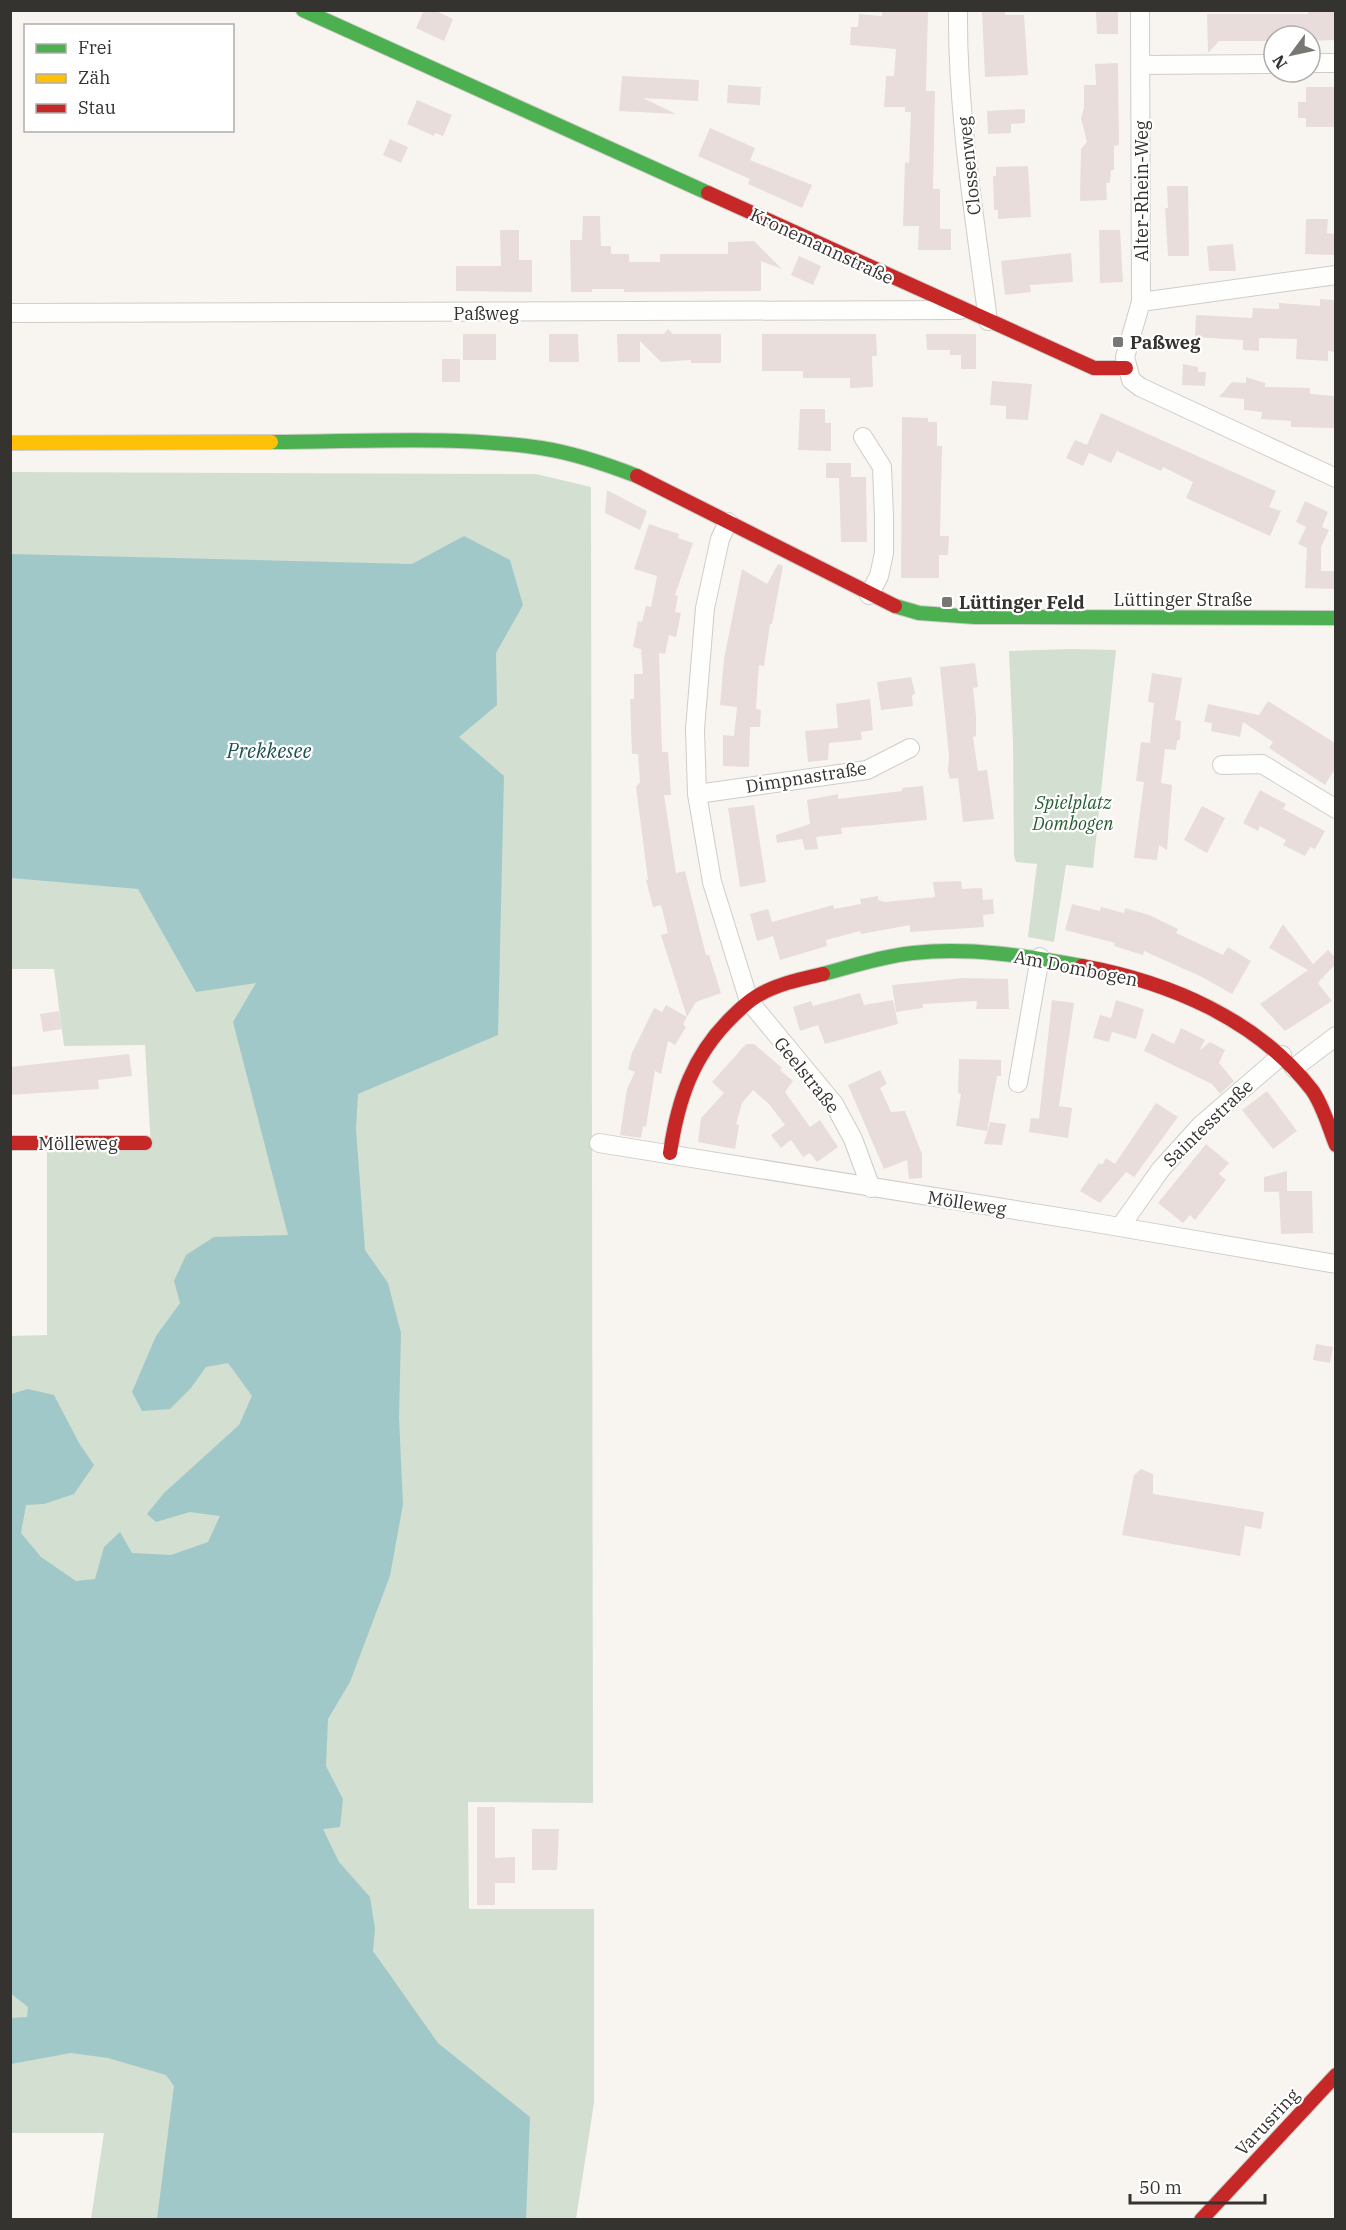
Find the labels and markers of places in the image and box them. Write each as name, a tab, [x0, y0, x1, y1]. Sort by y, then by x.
place label: Paßweg	[1130, 331, 1201, 354]
marker: Paßweg	[1111, 335, 1125, 349]
place label: Lüttinger Feld	[959, 591, 1085, 614]
marker: Lüttinger Feld	[940, 595, 954, 609]

